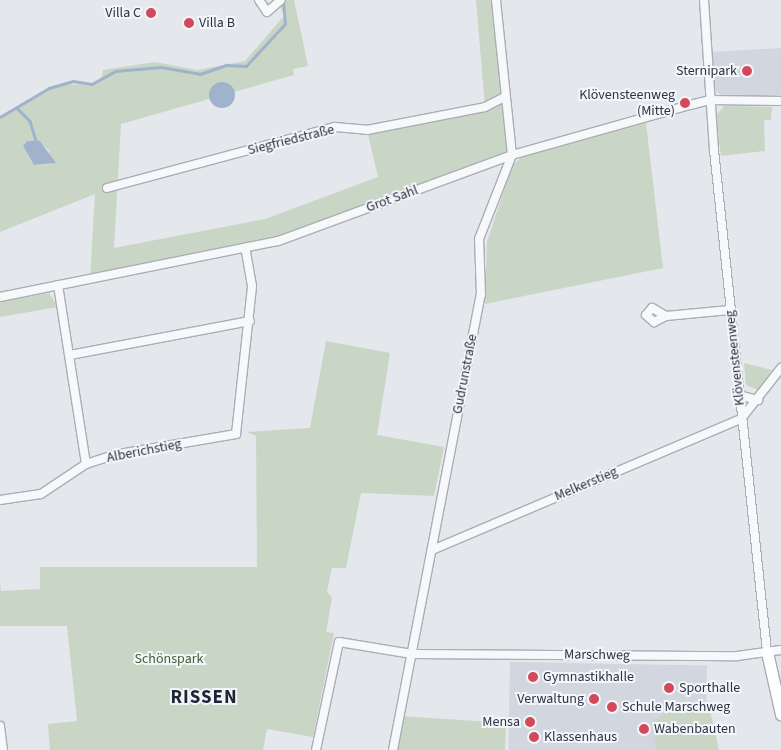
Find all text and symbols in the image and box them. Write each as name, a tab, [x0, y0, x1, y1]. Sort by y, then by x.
place label: Villa C	[105, 5, 141, 21]
marker: Villa C	[145, 7, 157, 19]
place label: Villa B	[199, 15, 235, 31]
marker: Villa B	[183, 17, 195, 29]
place label: Sternipark	[676, 63, 737, 79]
marker: Sternipark	[741, 65, 753, 77]
place label: Klövensteenweg (Mitte)	[579, 87, 675, 120]
marker: Klövensteenweg (Mitte)	[679, 97, 691, 109]
street label: Siegfriedstraße	[246, 121, 336, 159]
street label: Grot Sahl	[364, 182, 420, 216]
street label: Klövensteenweg	[722, 309, 748, 407]
street label: Gudrunstraße	[449, 333, 481, 415]
street label: Alberichstieg	[105, 436, 183, 466]
street label: Melkerstieg	[552, 463, 620, 505]
street label: Marschweg	[564, 646, 630, 664]
park label: Schönspark	[134, 651, 204, 667]
place label: Gymnastikhalle	[543, 669, 634, 685]
marker: Gymnastikhalle	[527, 671, 539, 683]
place label: Sporthalle	[679, 680, 740, 696]
marker: Sporthalle	[663, 682, 675, 694]
district label: RISSEN	[170, 687, 238, 709]
place label: Verwaltung	[517, 691, 584, 707]
marker: Verwaltung	[588, 693, 600, 705]
place label: Schule Marschweg	[622, 699, 730, 715]
marker: Schule Marschweg	[606, 701, 618, 713]
place label: Mensa	[482, 714, 520, 730]
marker: Mensa	[524, 716, 536, 728]
place label: Wabenbauten	[654, 721, 736, 737]
marker: Wabenbauten	[638, 723, 650, 735]
place label: Klassenhaus	[544, 729, 617, 745]
marker: Klassenhaus	[528, 731, 540, 743]

